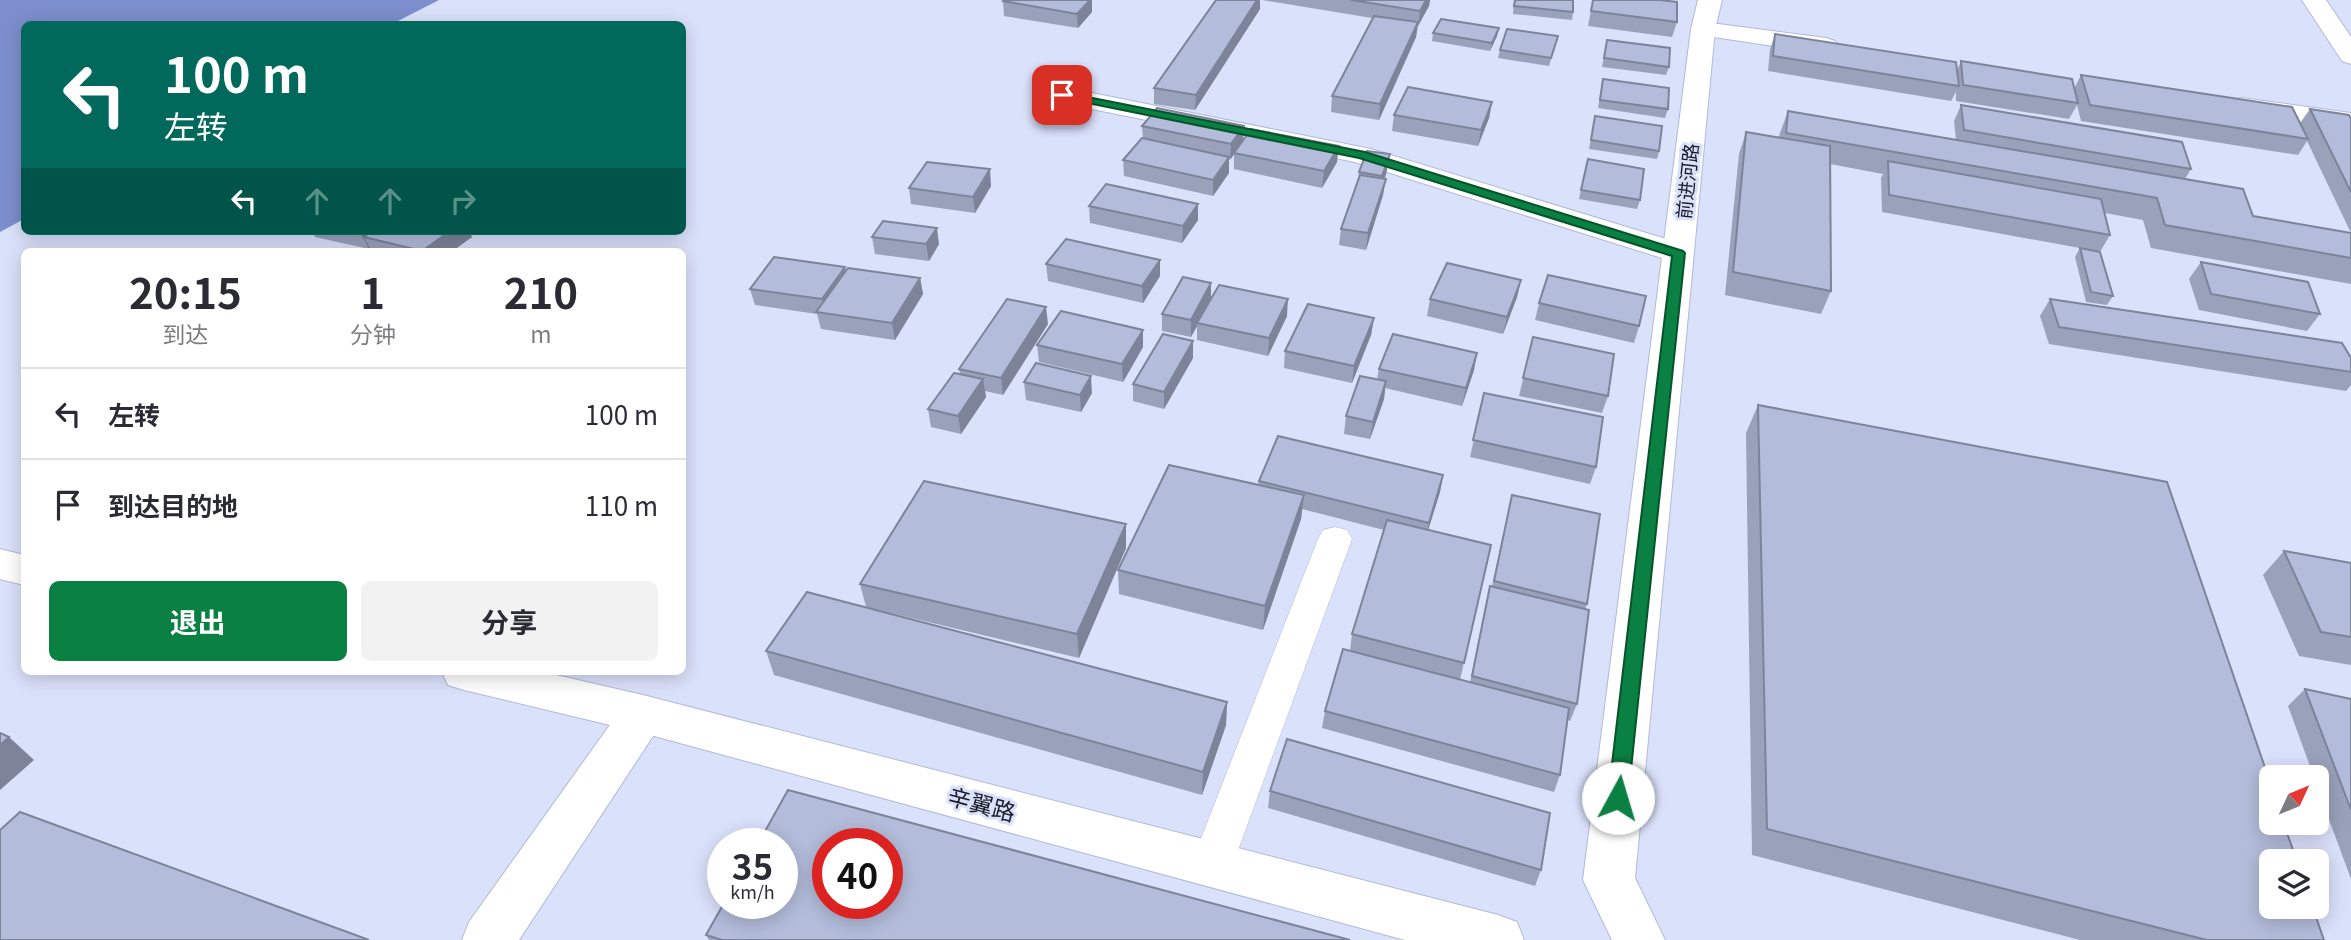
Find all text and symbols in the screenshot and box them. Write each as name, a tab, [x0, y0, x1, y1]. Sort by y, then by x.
text: 100 m	[164, 36, 309, 107]
icon: left	[49, 49, 140, 140]
pin	[1032, 65, 1092, 125]
icon: arrive	[1043, 76, 1081, 114]
text: 左转	[164, 102, 228, 148]
street label: 前进河路	[1669, 142, 1703, 220]
icon: left	[225, 182, 263, 220]
icon: ahead	[298, 182, 336, 220]
icon: ahead	[371, 182, 409, 220]
icon: right	[444, 182, 482, 220]
text: 20:15	[129, 260, 242, 321]
text: 1	[360, 260, 385, 321]
text: 210	[504, 260, 578, 321]
text: 到达	[162, 316, 208, 350]
text: 分钟	[350, 316, 396, 350]
text: m	[530, 316, 552, 350]
icon: left	[49, 395, 87, 433]
text: 左转	[108, 395, 160, 432]
text: 100 m	[585, 395, 658, 432]
icon: arrive	[49, 486, 87, 524]
text: 到达目的地	[108, 486, 238, 523]
text: 110 m	[585, 486, 658, 523]
button: 退出	[49, 581, 347, 661]
button: 分享	[361, 581, 658, 661]
position arrow	[1581, 761, 1655, 835]
north arrow	[2259, 765, 2329, 835]
map controls	[2259, 765, 2329, 919]
street label: 辛翼路	[944, 778, 1020, 828]
speed limit sign: 40	[812, 828, 903, 919]
text: 35	[732, 839, 773, 890]
button: layers	[2259, 849, 2329, 919]
text: km/h	[730, 878, 775, 904]

